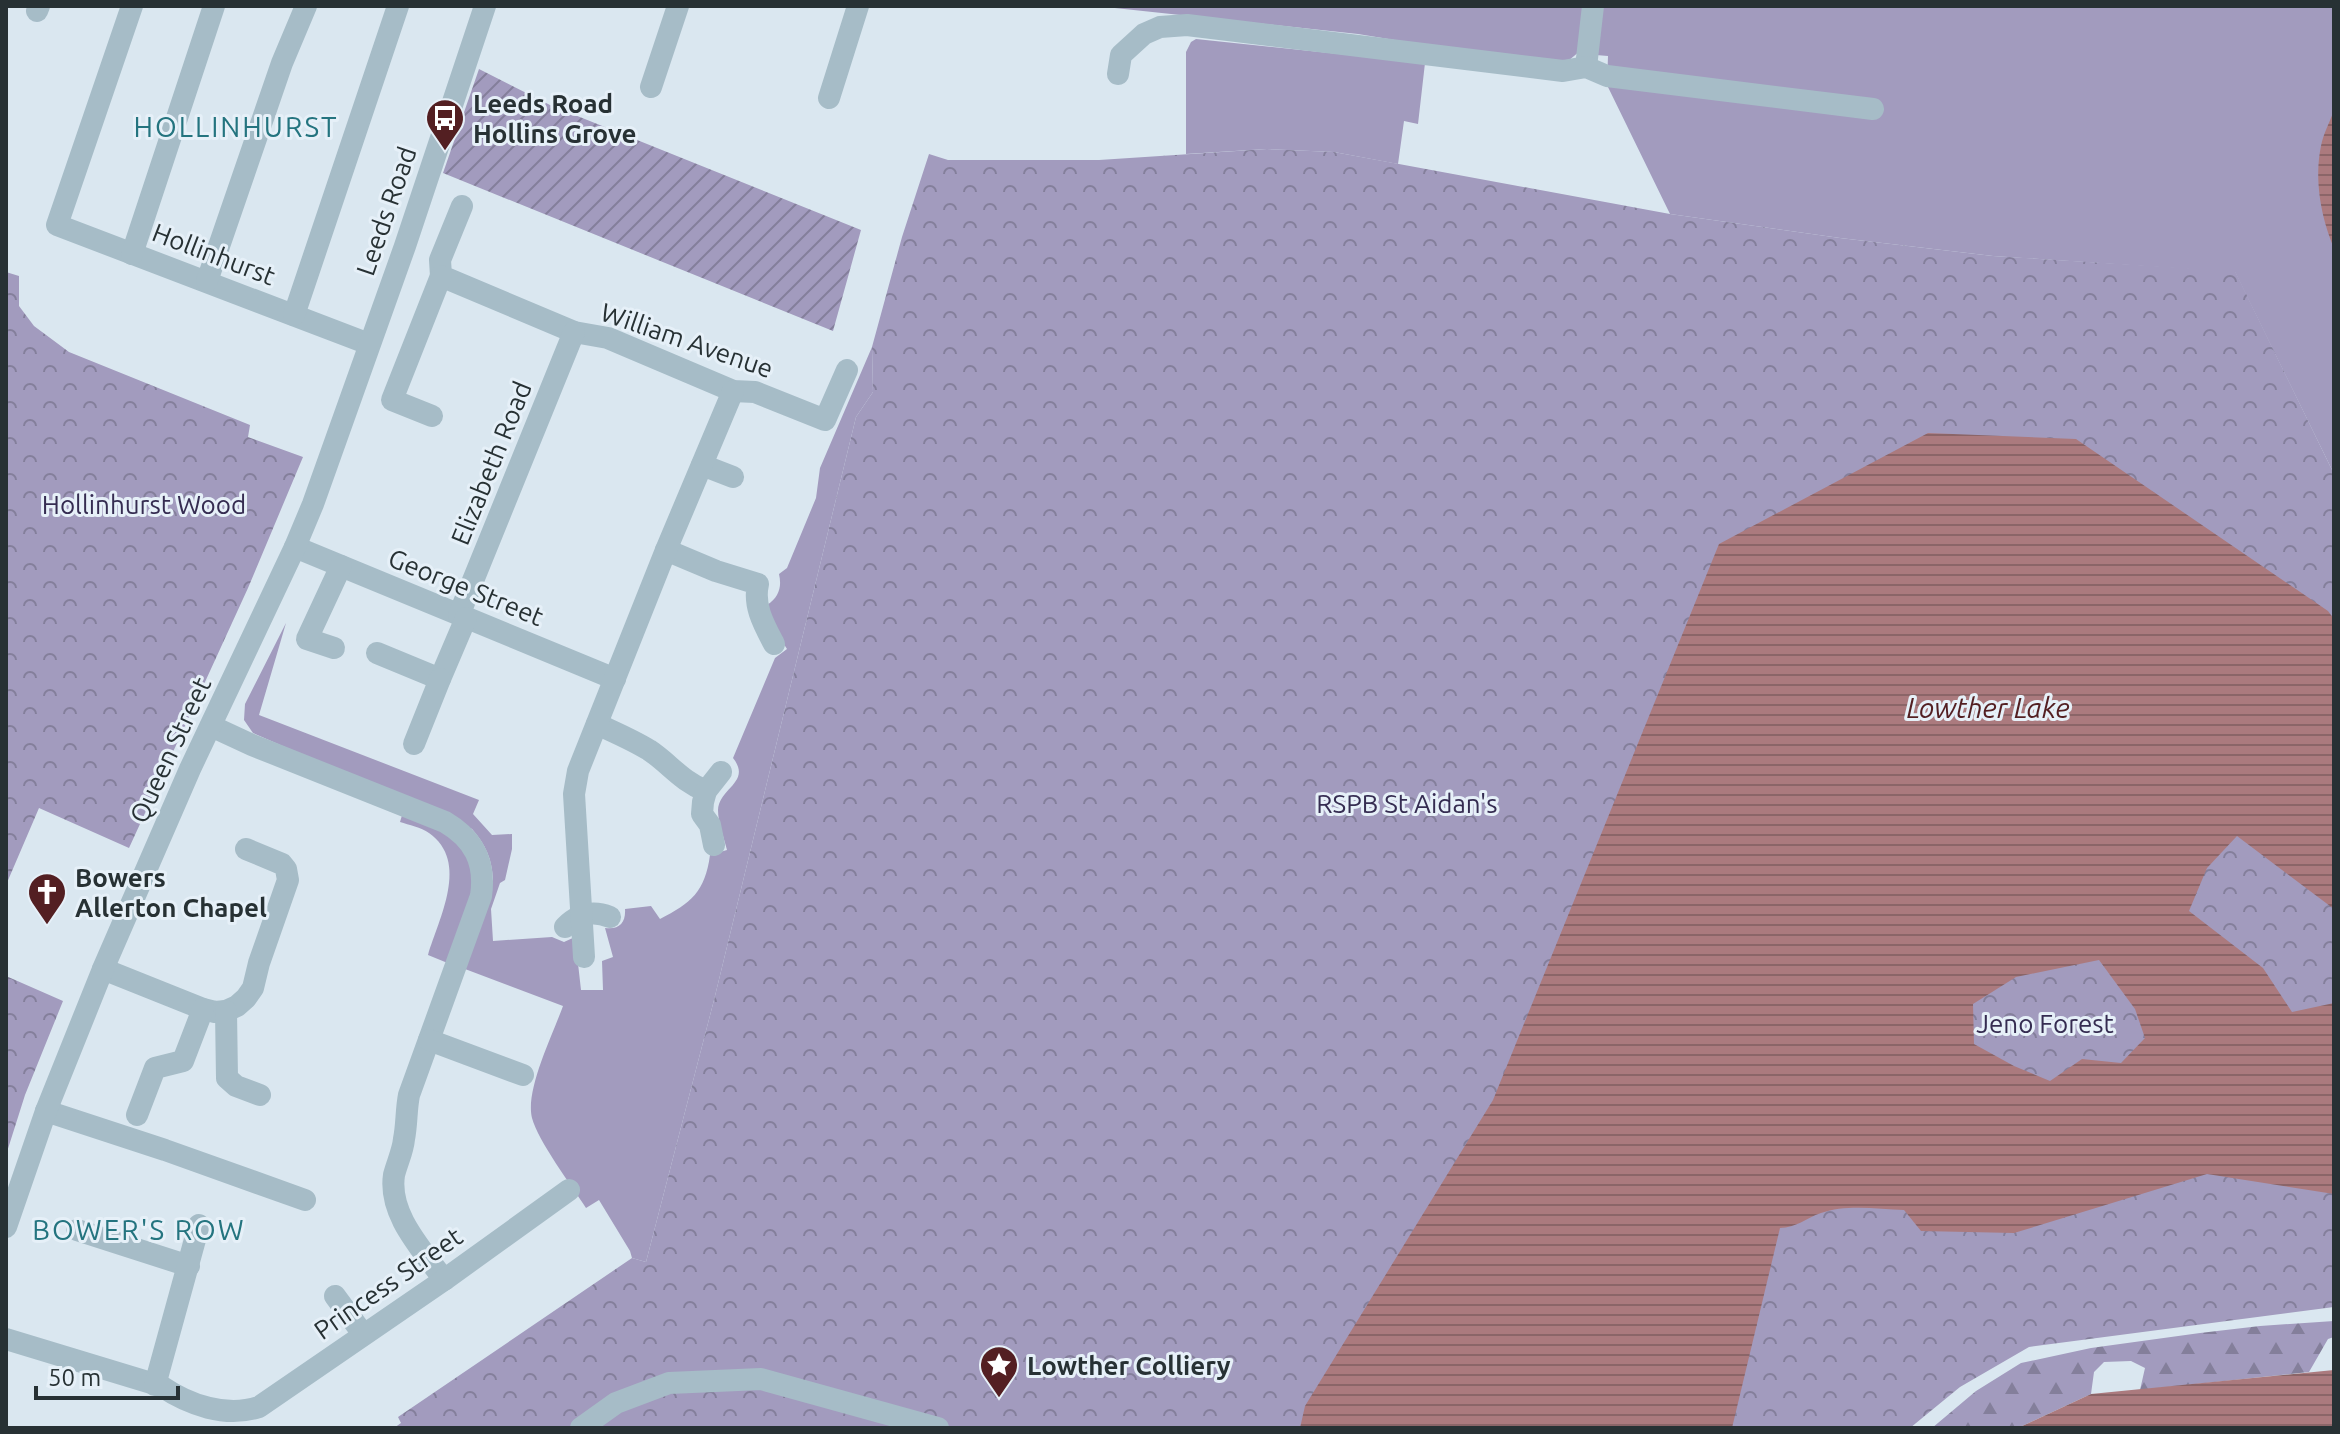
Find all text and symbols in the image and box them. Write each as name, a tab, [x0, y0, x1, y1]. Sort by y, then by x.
place label: Leeds Road Hollins Grove	[473, 89, 637, 148]
bus stop icon: Leeds Road Hollins Grove	[424, 97, 466, 152]
district label: HOLLINHURST	[133, 111, 339, 142]
street label: Leeds Road	[350, 143, 422, 279]
street label: Hollinhurst	[149, 217, 279, 291]
street label: William Avenue	[597, 297, 777, 383]
street label: Elizabeth Road	[445, 377, 537, 549]
park label: Hollinhurst Wood	[42, 490, 246, 519]
street label: George Street	[384, 543, 548, 631]
street label: Queen Street	[124, 673, 216, 827]
water label: Lowther Lake	[1906, 692, 2070, 723]
park label: RSPB St Aidan's	[1316, 789, 1498, 818]
place label: Bowers Allerton Chapel	[75, 863, 267, 922]
church icon: Bowers Allerton Chapel	[26, 871, 68, 926]
park label: Jeno Forest	[1976, 1009, 2114, 1038]
district label: BOWER'S ROW	[32, 1214, 246, 1245]
street label: Princess Street	[308, 1221, 468, 1345]
place icon: Lowther Colliery	[978, 1344, 1020, 1399]
scale bar	[36, 1350, 178, 1400]
place label: Lowther Colliery	[1027, 1351, 1231, 1380]
text: 50 m	[48, 1364, 101, 1391]

